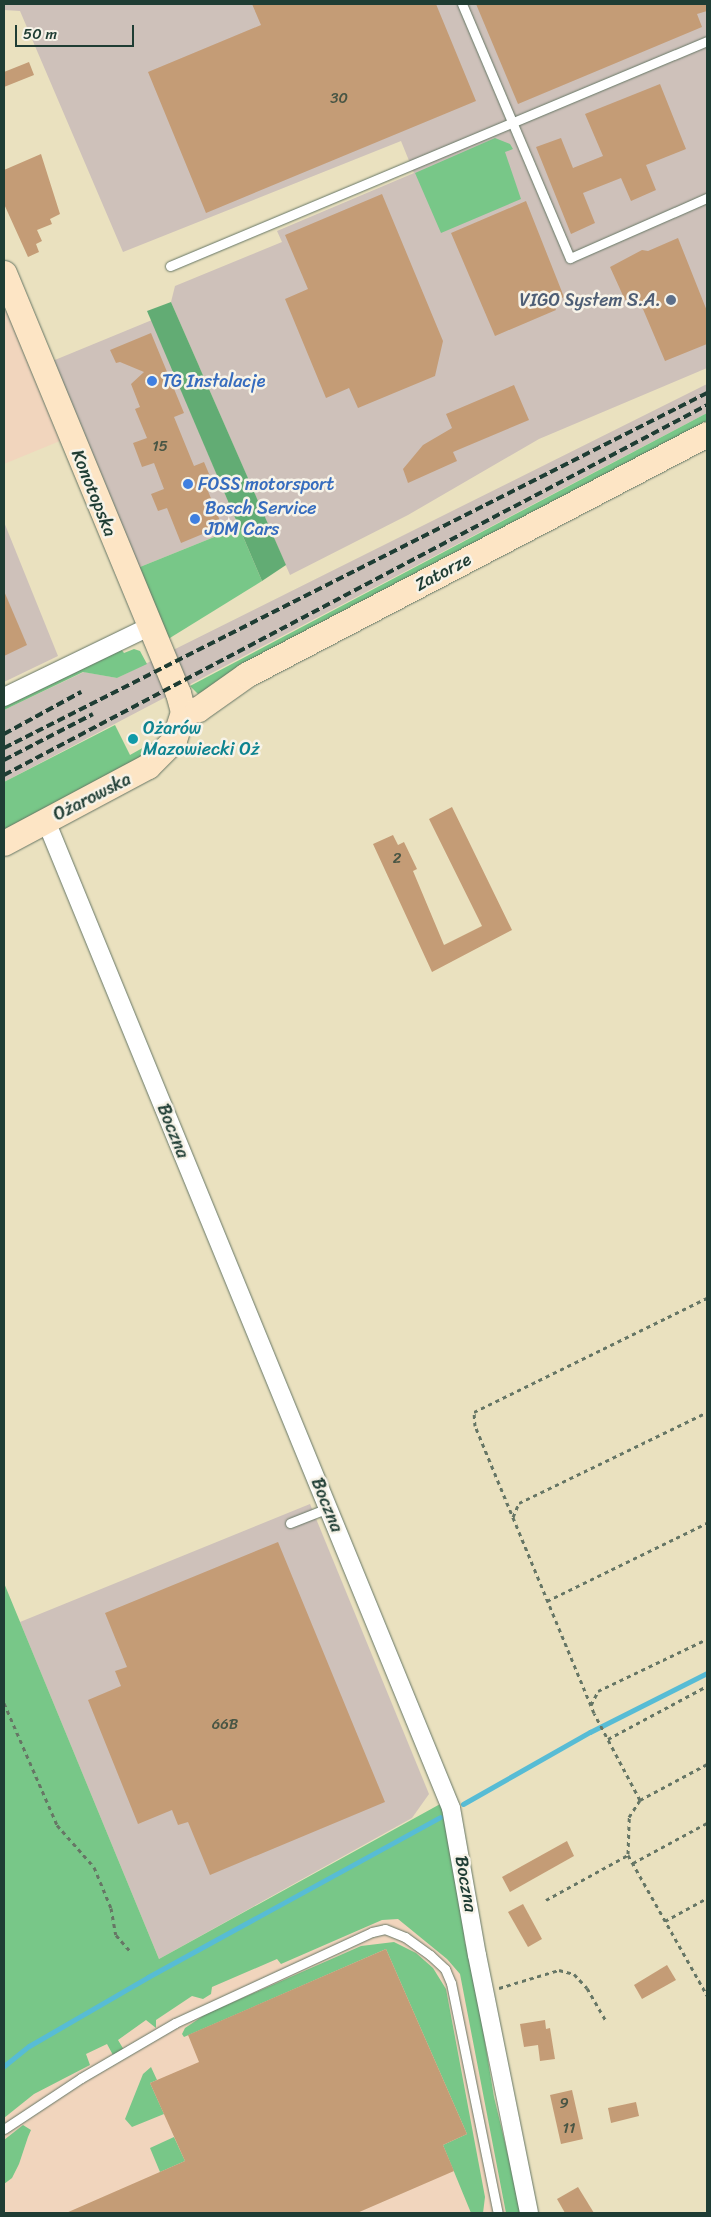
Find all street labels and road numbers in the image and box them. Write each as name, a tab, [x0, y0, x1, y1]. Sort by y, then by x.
street label: Konotopska	[67, 446, 121, 540]
street label: Zatorze	[411, 548, 475, 596]
street label: Ożarowska	[50, 768, 134, 826]
street label: Boczna	[152, 1101, 194, 1161]
street label: Boczna	[306, 1475, 348, 1535]
street label: Boczna	[450, 1854, 482, 1914]

